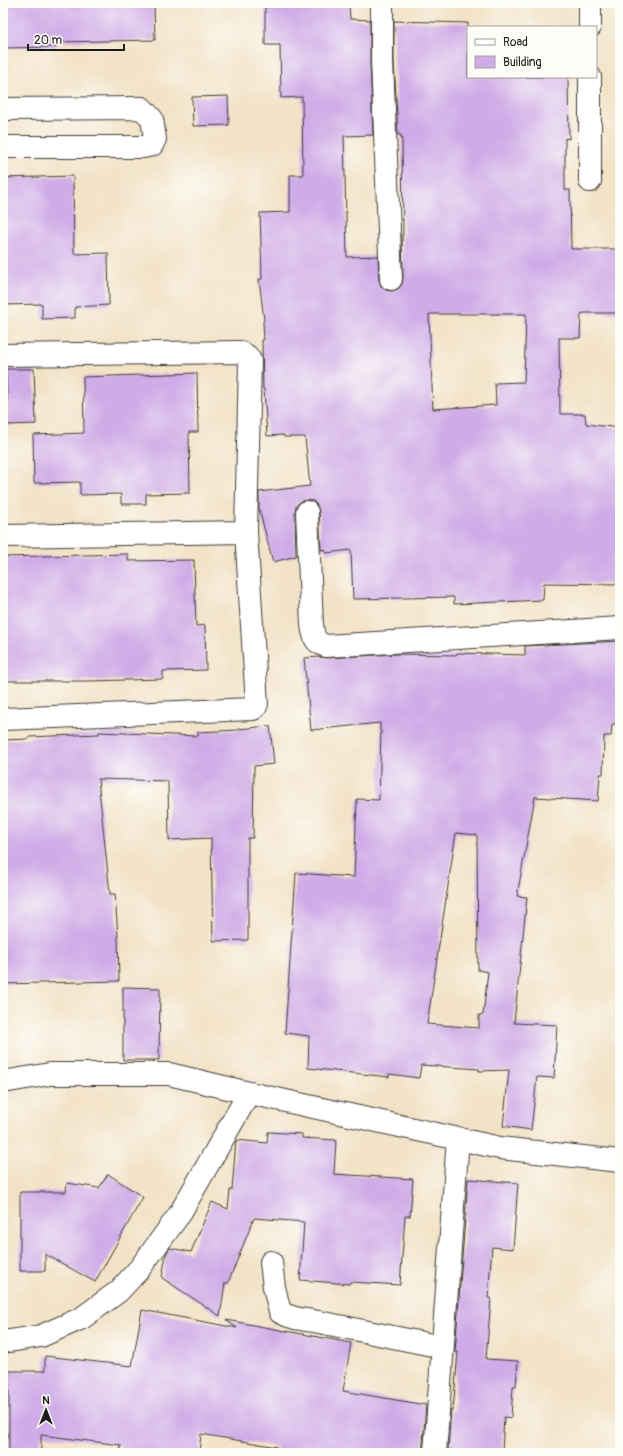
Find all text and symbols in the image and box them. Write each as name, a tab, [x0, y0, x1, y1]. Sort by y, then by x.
scale bar	[28, 26, 124, 52]
legend	[467, 26, 597, 78]
text: 20 m	[34, 33, 63, 48]
text: Road	[503, 35, 528, 50]
text: Building	[503, 55, 542, 70]
north arrow	[26, 1390, 66, 1430]
text: N	[42, 1394, 50, 1407]

